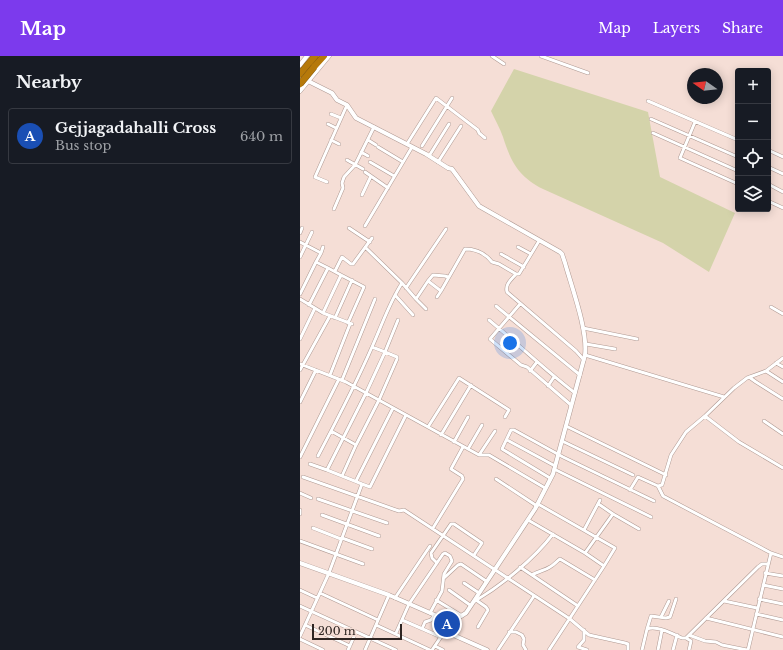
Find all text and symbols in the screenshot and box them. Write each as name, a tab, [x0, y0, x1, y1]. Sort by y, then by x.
text: Map	[20, 17, 66, 40]
text: Map	[598, 19, 631, 37]
text: Layers	[653, 19, 700, 37]
text: Share	[722, 19, 763, 37]
north arrow	[687, 68, 723, 104]
map controls	[735, 68, 771, 212]
button: +	[735, 68, 771, 104]
text: Nearby	[16, 72, 82, 93]
button: −	[735, 104, 771, 140]
text: Gejjagadahalli Cross	[55, 118, 216, 137]
text: A	[25, 128, 35, 145]
text: 640 m	[240, 128, 283, 145]
text: Bus stop	[55, 137, 111, 154]
button: locate	[735, 140, 771, 176]
button: layers	[735, 176, 771, 212]
your location	[500, 333, 520, 353]
pin: A	[434, 609, 460, 639]
scale bar	[312, 622, 402, 641]
text: 200 m	[318, 624, 355, 638]

